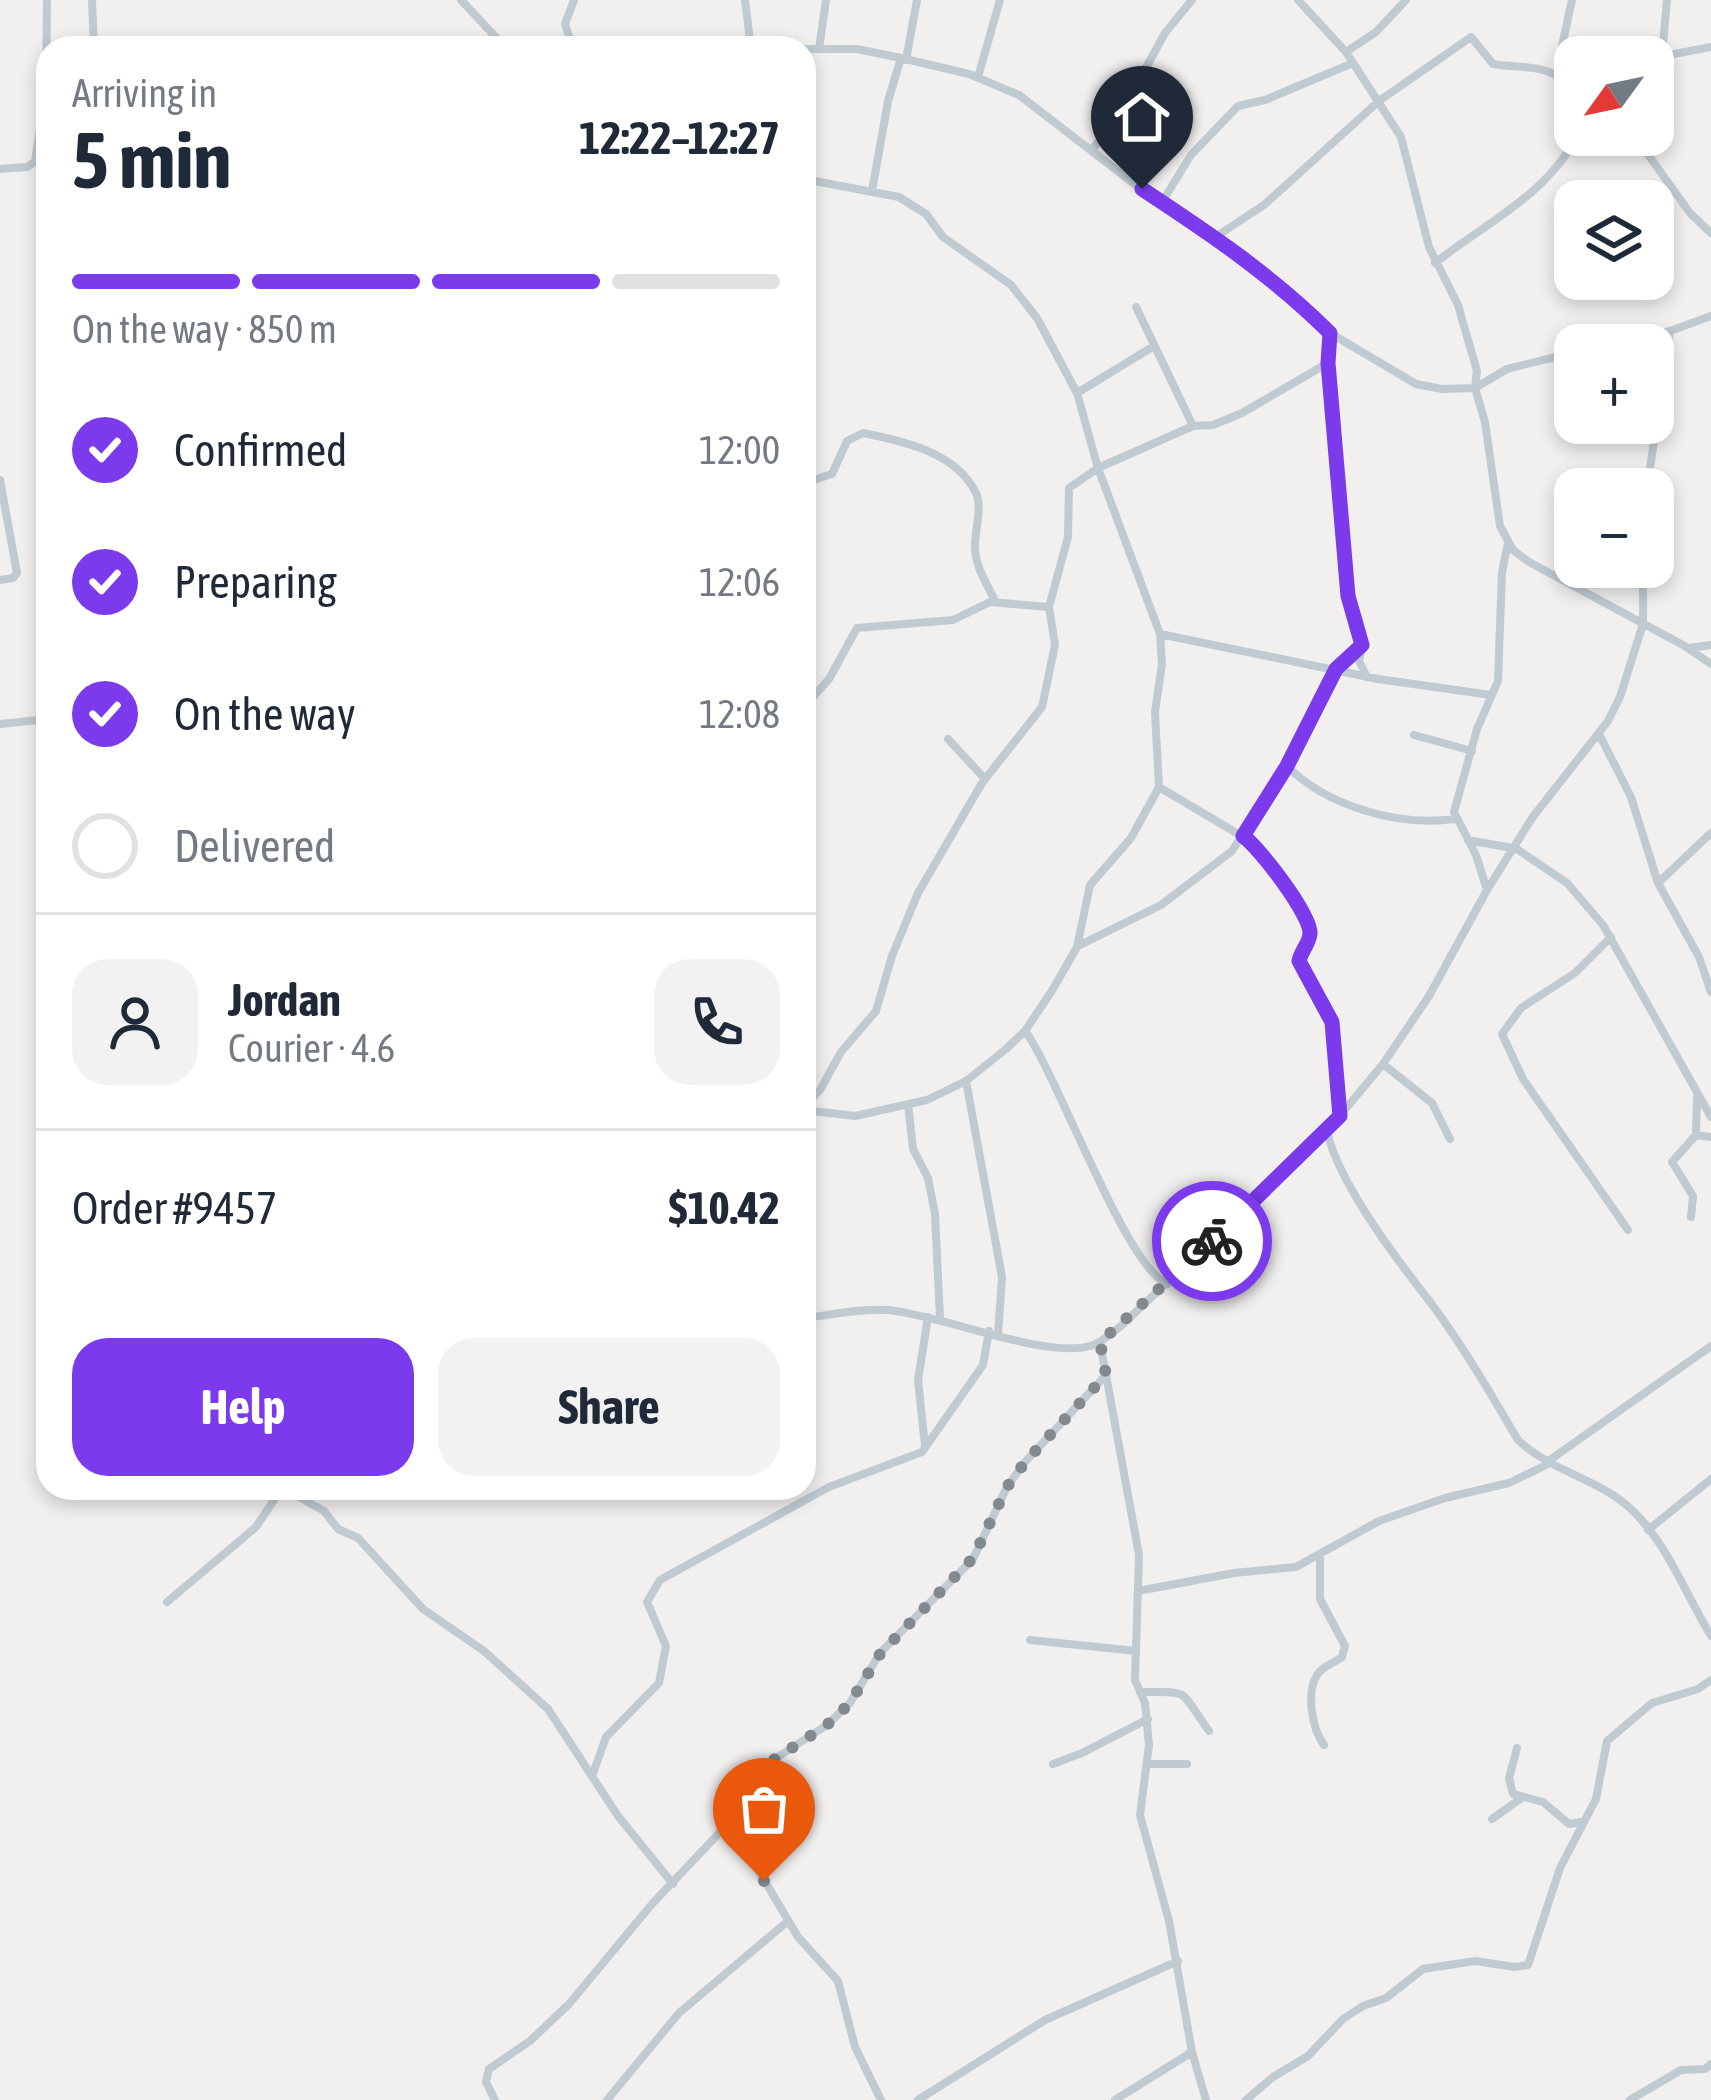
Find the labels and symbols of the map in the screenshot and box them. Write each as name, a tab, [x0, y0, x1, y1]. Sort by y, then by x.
north arrow	[1554, 36, 1674, 156]
pin	[1091, 66, 1193, 189]
courier	[1152, 1181, 1272, 1301]
pin	[713, 1758, 815, 1881]

